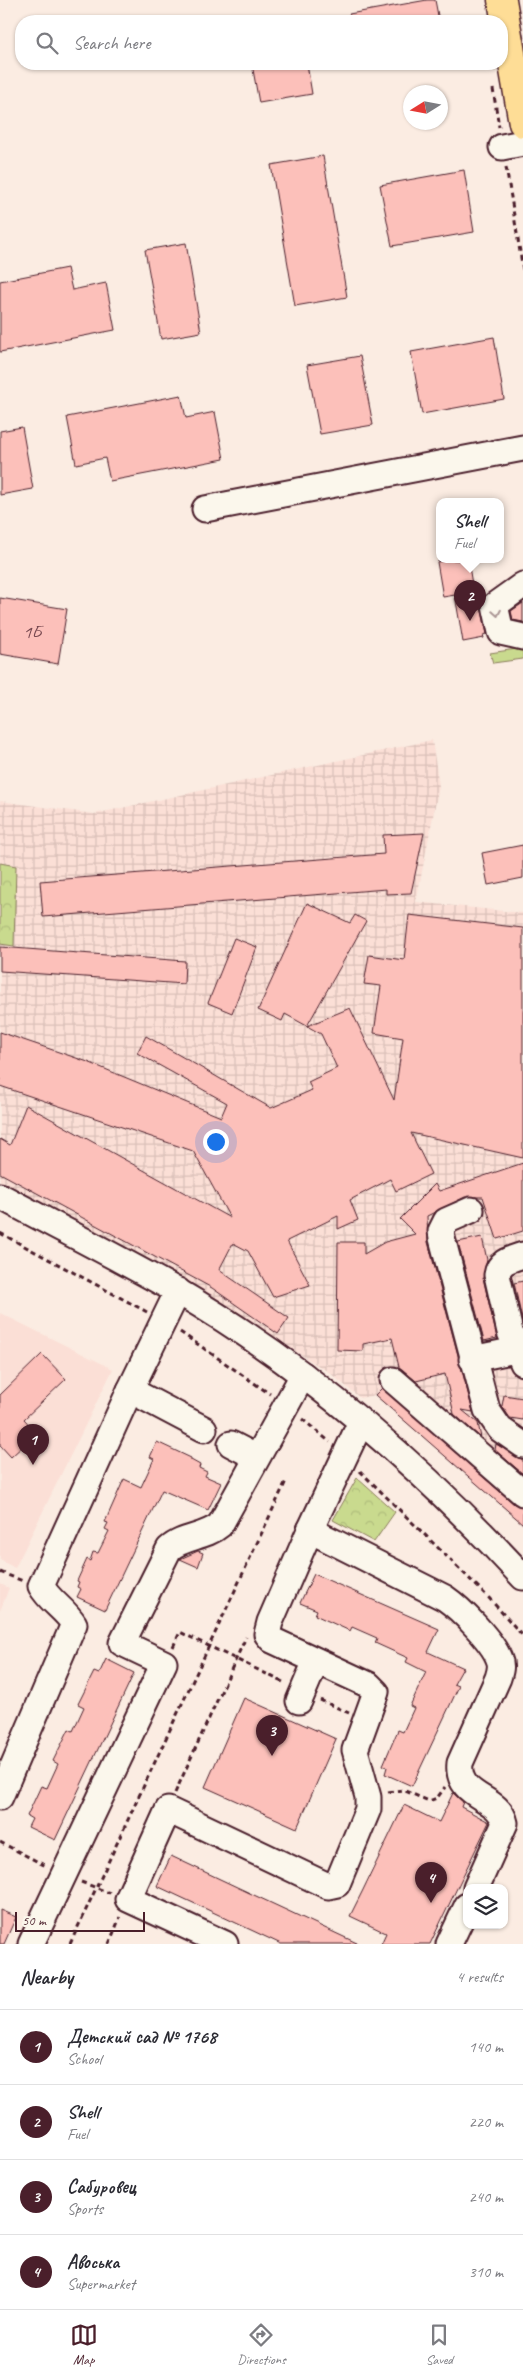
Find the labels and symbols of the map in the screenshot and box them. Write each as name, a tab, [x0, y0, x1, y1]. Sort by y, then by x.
north arrow	[403, 85, 448, 130]
pin: 2	[454, 580, 486, 621]
one-way arrow	[491, 608, 501, 617]
house number: 1Б	[23, 620, 44, 644]
your location	[203, 1129, 229, 1155]
pin: 1	[17, 1424, 49, 1465]
pin: 3	[256, 1715, 288, 1756]
pin: 4	[415, 1862, 447, 1903]
scale bar	[15, 1909, 145, 1932]

